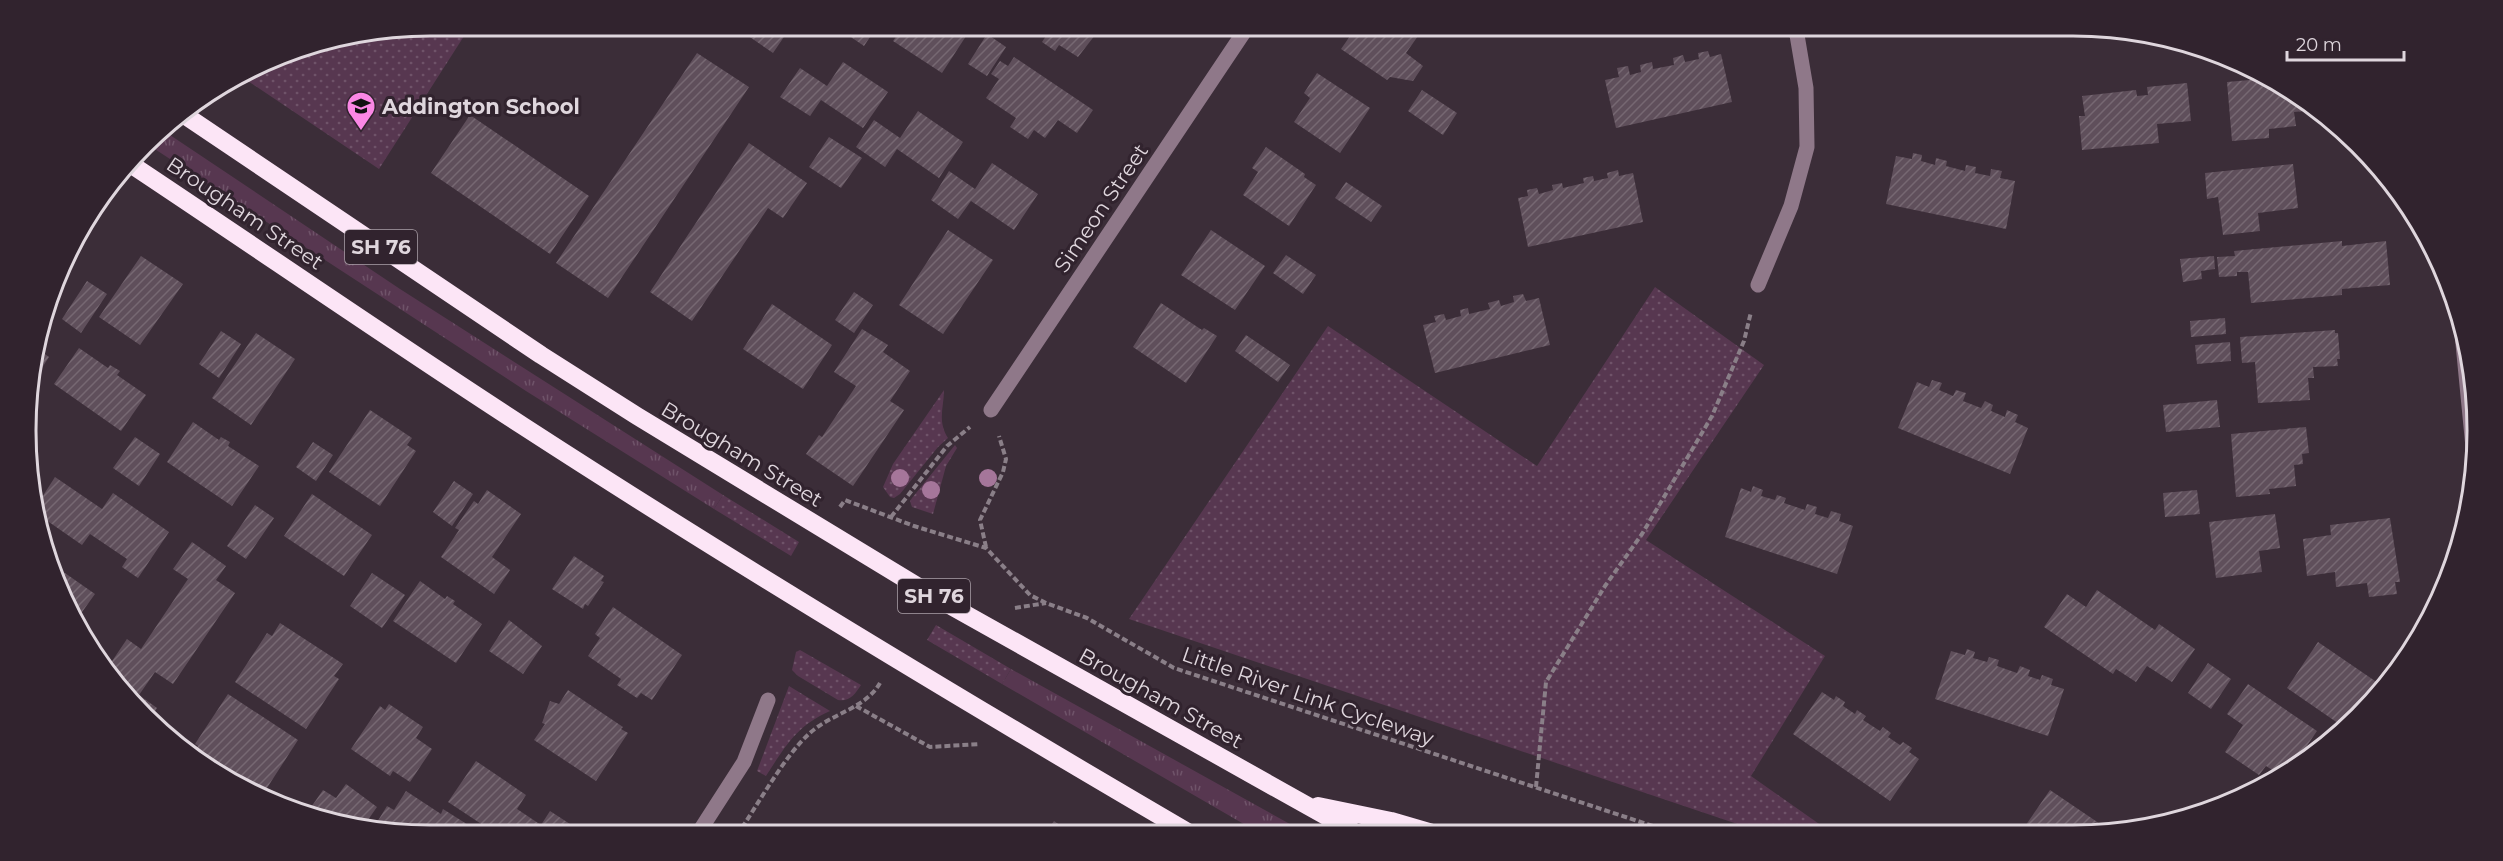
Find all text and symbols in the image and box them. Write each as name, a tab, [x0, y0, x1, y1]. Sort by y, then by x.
scale bar	[2287, 24, 2404, 62]
text: 20 m	[2296, 34, 2342, 56]
school or university icon: Addington School	[345, 90, 377, 132]
place label: Addington School	[381, 94, 580, 119]
street label: Simeon Street	[1049, 139, 1153, 277]
street label: Brougham Street	[162, 151, 328, 275]
road number: SH 76	[345, 230, 417, 264]
street label: Brougham Street	[657, 396, 827, 512]
road number: SH 76	[898, 579, 970, 613]
street label: Little River Link Cycleway	[1179, 641, 1438, 751]
street label: Brougham Street	[1075, 643, 1247, 753]

